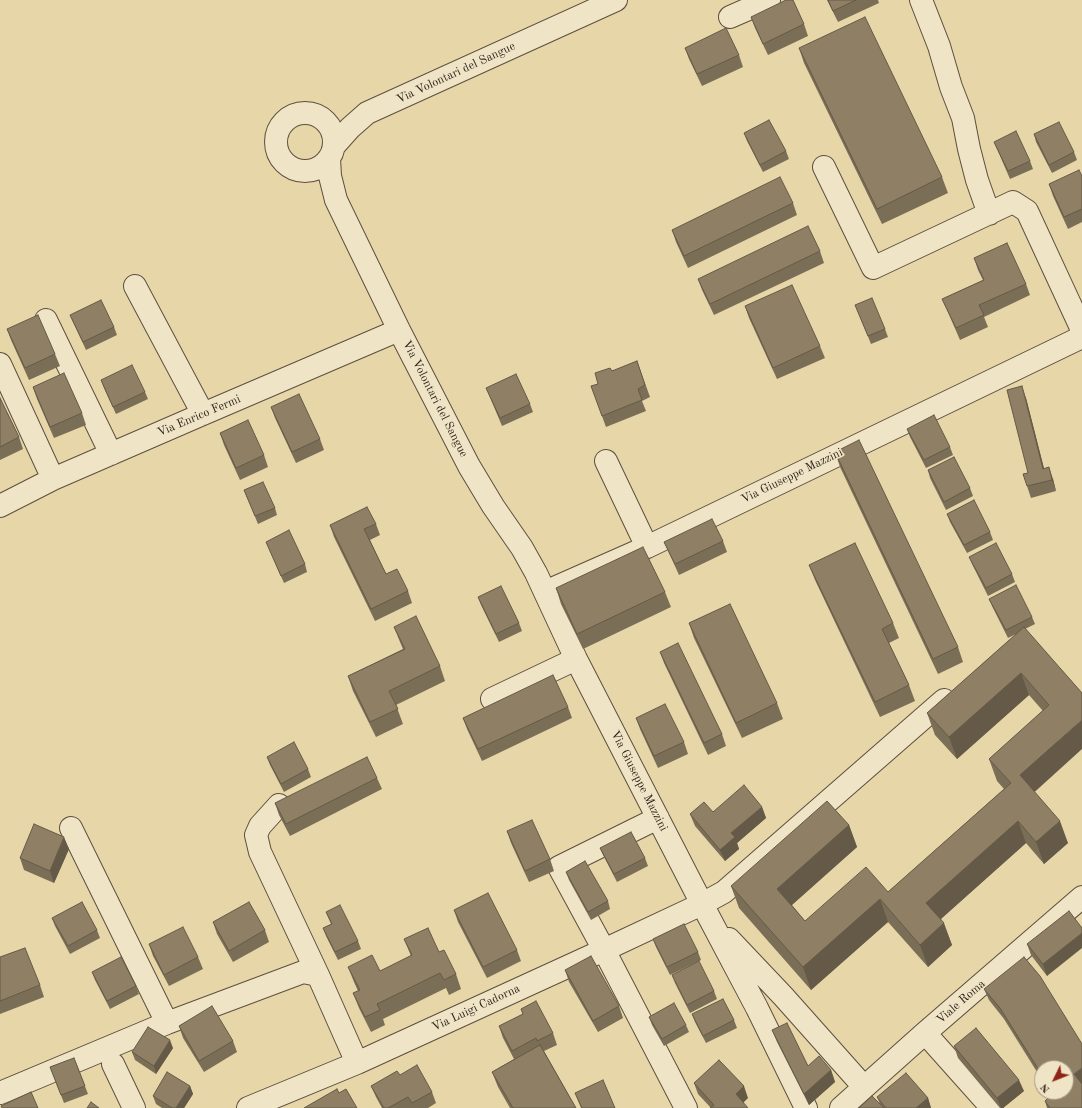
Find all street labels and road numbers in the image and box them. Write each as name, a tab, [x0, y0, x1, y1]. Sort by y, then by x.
street label: Via Volontari del Sangue	[394, 39, 518, 107]
street label: Via Volontari del Sangue	[399, 338, 471, 460]
street label: Via Enrico Fermi	[155, 392, 243, 440]
street label: Via Giuseppe Mazzini	[739, 445, 845, 507]
street label: Via Giuseppe Mazzini	[607, 728, 671, 834]
street label: Viale Roma	[934, 977, 988, 1027]
street label: Via Luigi Cadorna	[430, 981, 522, 1035]

